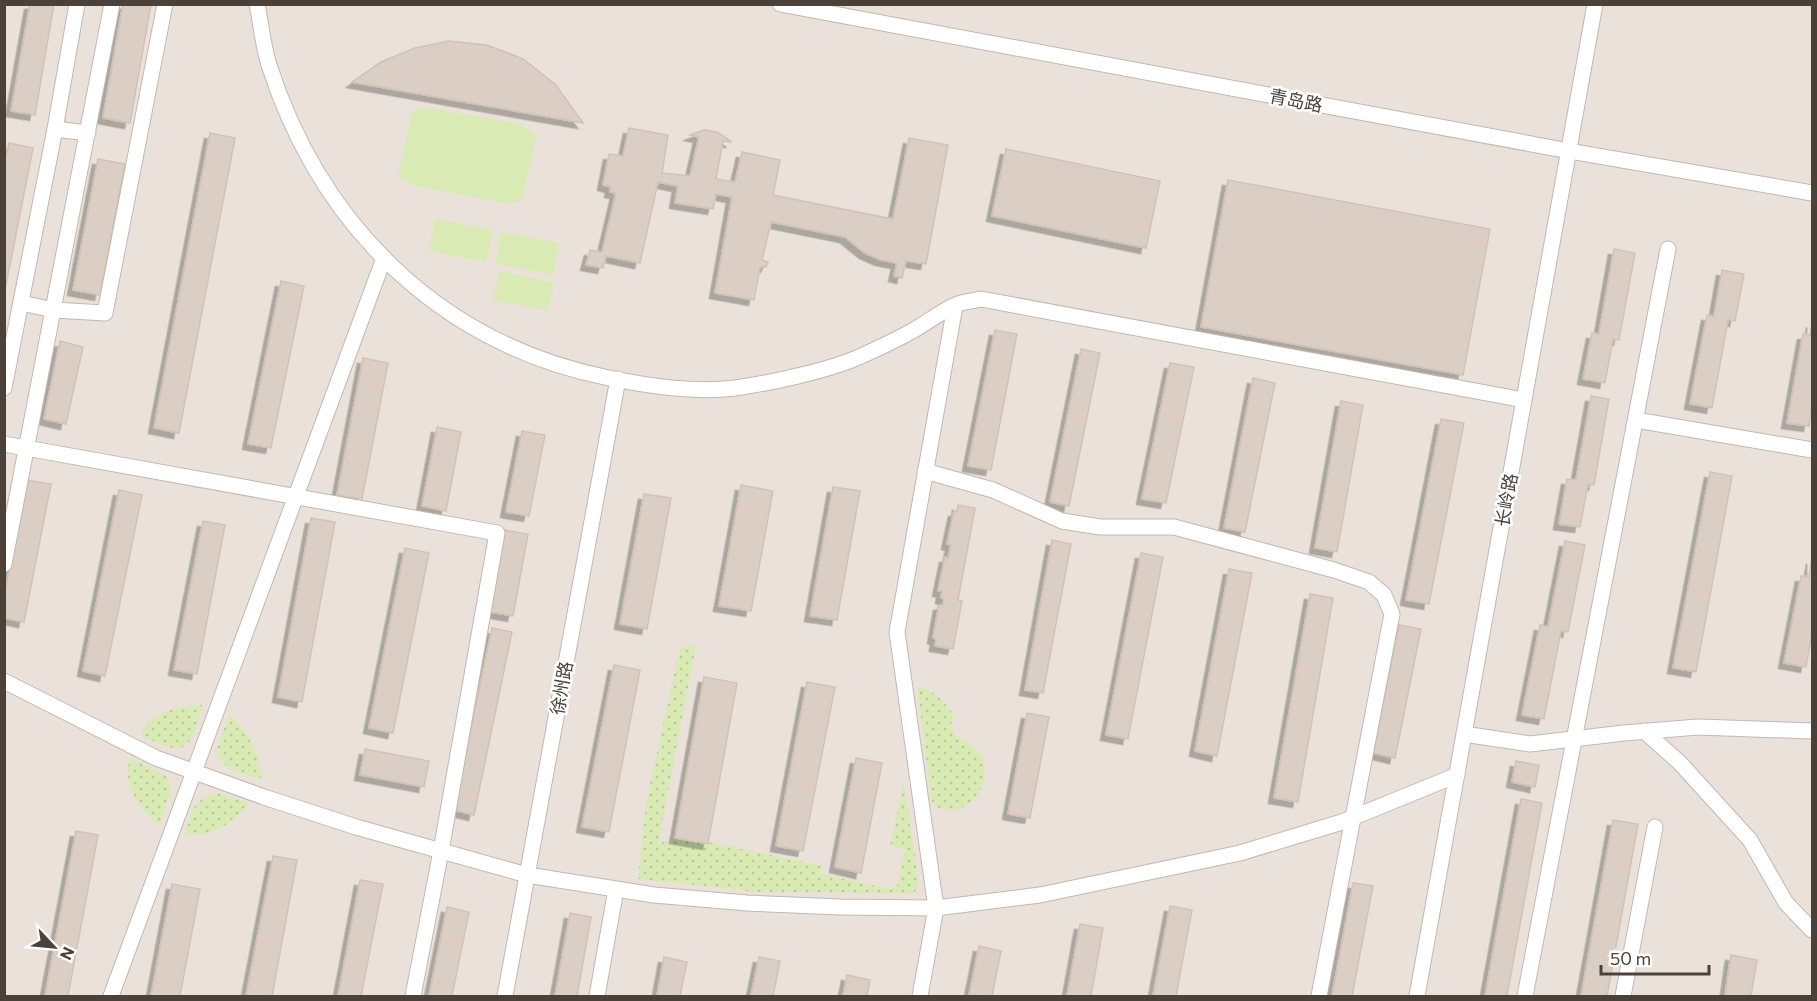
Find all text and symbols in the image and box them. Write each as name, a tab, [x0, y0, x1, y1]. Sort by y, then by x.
street label: 青岛路	[1267, 84, 1325, 116]
street label: 长岭路	[1490, 472, 1522, 528]
street label: 徐州路	[545, 660, 577, 716]
north arrow	[24, 917, 84, 977]
scale bar	[1601, 938, 1709, 976]
text: N	[57, 944, 79, 963]
text: 50 m	[1610, 947, 1651, 969]

